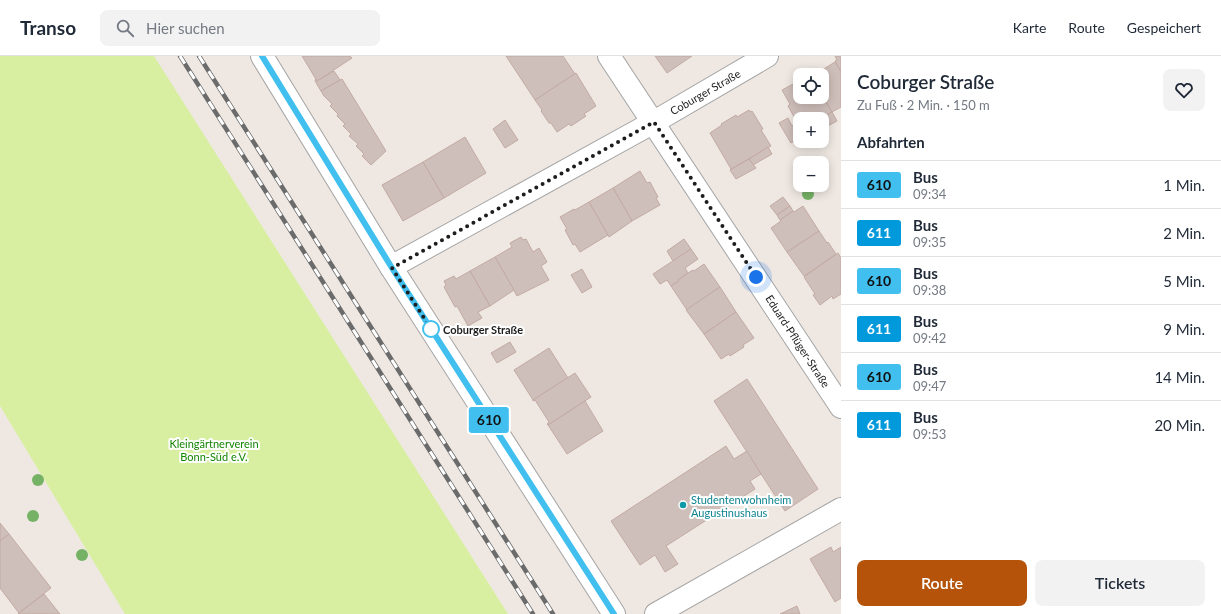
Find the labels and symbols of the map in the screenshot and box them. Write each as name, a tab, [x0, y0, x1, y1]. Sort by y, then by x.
street label: Coburger Straße	[668, 67, 743, 117]
your location	[746, 267, 766, 287]
street label: Eduard-Pflüger-Straße	[763, 292, 833, 390]
marker: Coburger Straße	[422, 320, 440, 338]
place label: Coburger Straße	[443, 323, 523, 336]
line badge: 610	[466, 407, 512, 433]
park label: Kleingärtnerverein Bonn-Süd e.V.	[169, 437, 259, 463]
place label: Studentenwohnheim Augustinushaus	[691, 493, 791, 519]
marker: Studentenwohnheim Augustinushaus	[678, 500, 688, 510]

